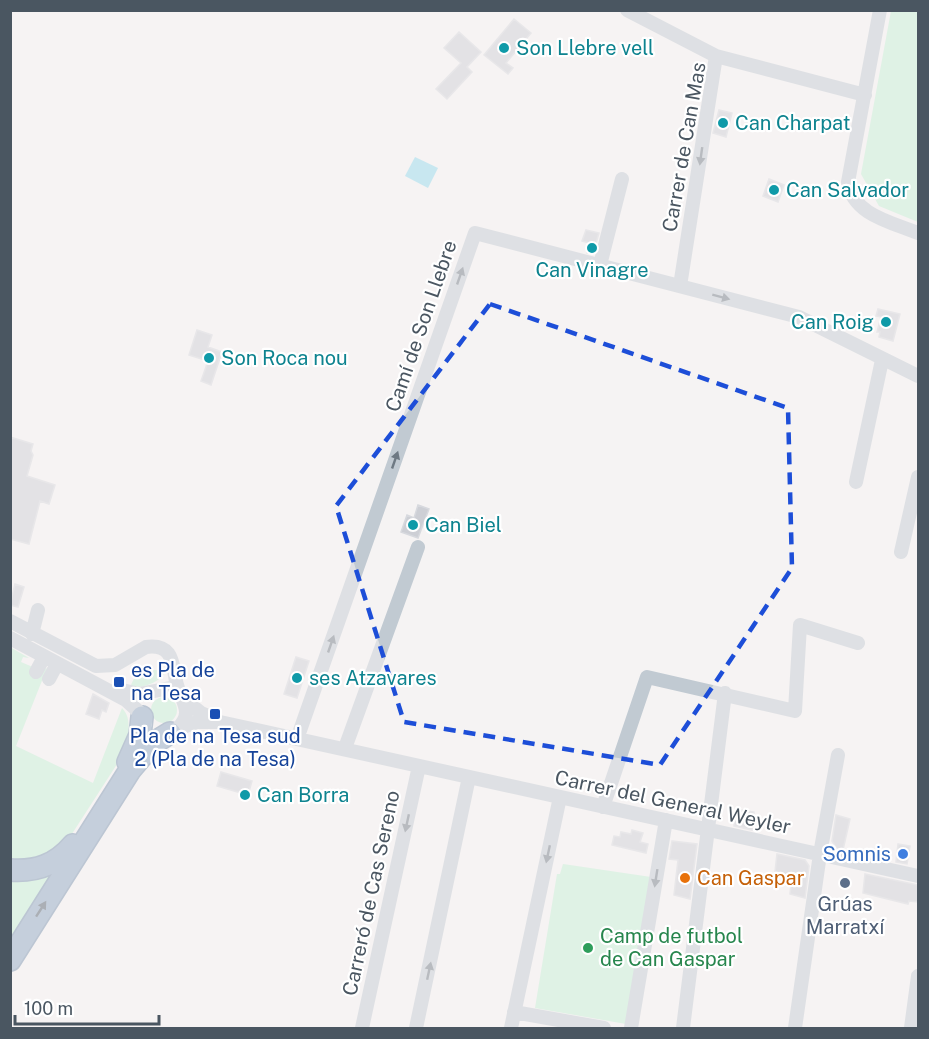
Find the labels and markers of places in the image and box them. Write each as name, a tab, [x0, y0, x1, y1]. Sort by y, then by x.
place label: Son Llebre vell	[516, 36, 654, 60]
marker: Son Llebre vell	[497, 41, 511, 55]
place label: Can Charpat	[735, 111, 850, 135]
marker: Can Charpat	[716, 116, 730, 130]
place label: Can Salvador	[786, 178, 909, 202]
marker: Can Salvador	[767, 183, 781, 197]
marker: Can Vinagre	[585, 241, 599, 255]
place label: Can Vinagre	[535, 258, 649, 282]
place label: Can Roig	[791, 310, 874, 334]
marker: Can Roig	[879, 315, 893, 329]
place label: Son Roca nou	[221, 346, 348, 370]
marker: Son Roca nou	[202, 351, 216, 365]
place label: Can Biel	[425, 513, 502, 537]
marker: Can Biel	[406, 518, 420, 532]
place label: es Pla de na Tesa	[131, 658, 215, 705]
place label: ses Atzavares	[309, 666, 437, 690]
marker: ses Atzavares	[290, 671, 304, 685]
marker: es Pla de na Tesa	[112, 675, 126, 689]
marker: Pla de na Tesa sud 2 (Pla de na Tesa)	[208, 707, 222, 721]
place label: Pla de na Tesa sud 2 (Pla de na Tesa)	[129, 724, 301, 771]
place label: Can Borra	[257, 783, 349, 807]
marker: Can Borra	[238, 788, 252, 802]
place label: Somnis	[822, 842, 891, 866]
marker: Somnis	[896, 847, 910, 861]
place label: Can Gaspar	[697, 866, 805, 890]
marker: Can Gaspar	[678, 871, 692, 885]
marker: Grúas Marratxí	[838, 876, 852, 890]
place label: Grúas Marratxí	[806, 892, 885, 939]
place label: Camp de futbol de Can Gaspar	[600, 924, 743, 971]
marker: Camp de futbol de Can Gaspar	[581, 941, 595, 955]

